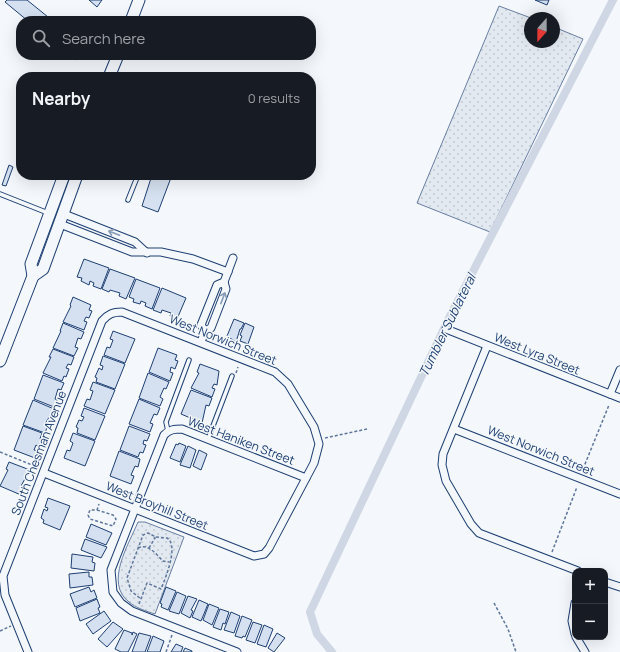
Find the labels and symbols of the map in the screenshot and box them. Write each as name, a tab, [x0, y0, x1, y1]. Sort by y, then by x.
north arrow	[524, 12, 560, 48]
one-way arrow	[108, 229, 120, 237]
water label: Tumbler Sublateral	[414, 269, 481, 379]
one-way arrow	[219, 293, 227, 305]
street label: West Norwich Street	[167, 310, 279, 369]
street label: West Lyra Street	[492, 329, 583, 379]
street label: South Chesman Avenue	[7, 388, 70, 518]
street label: West Haniken Street	[185, 412, 297, 469]
street label: West Norwich Street	[485, 421, 597, 480]
street label: West Broyhill Street	[103, 477, 211, 534]

